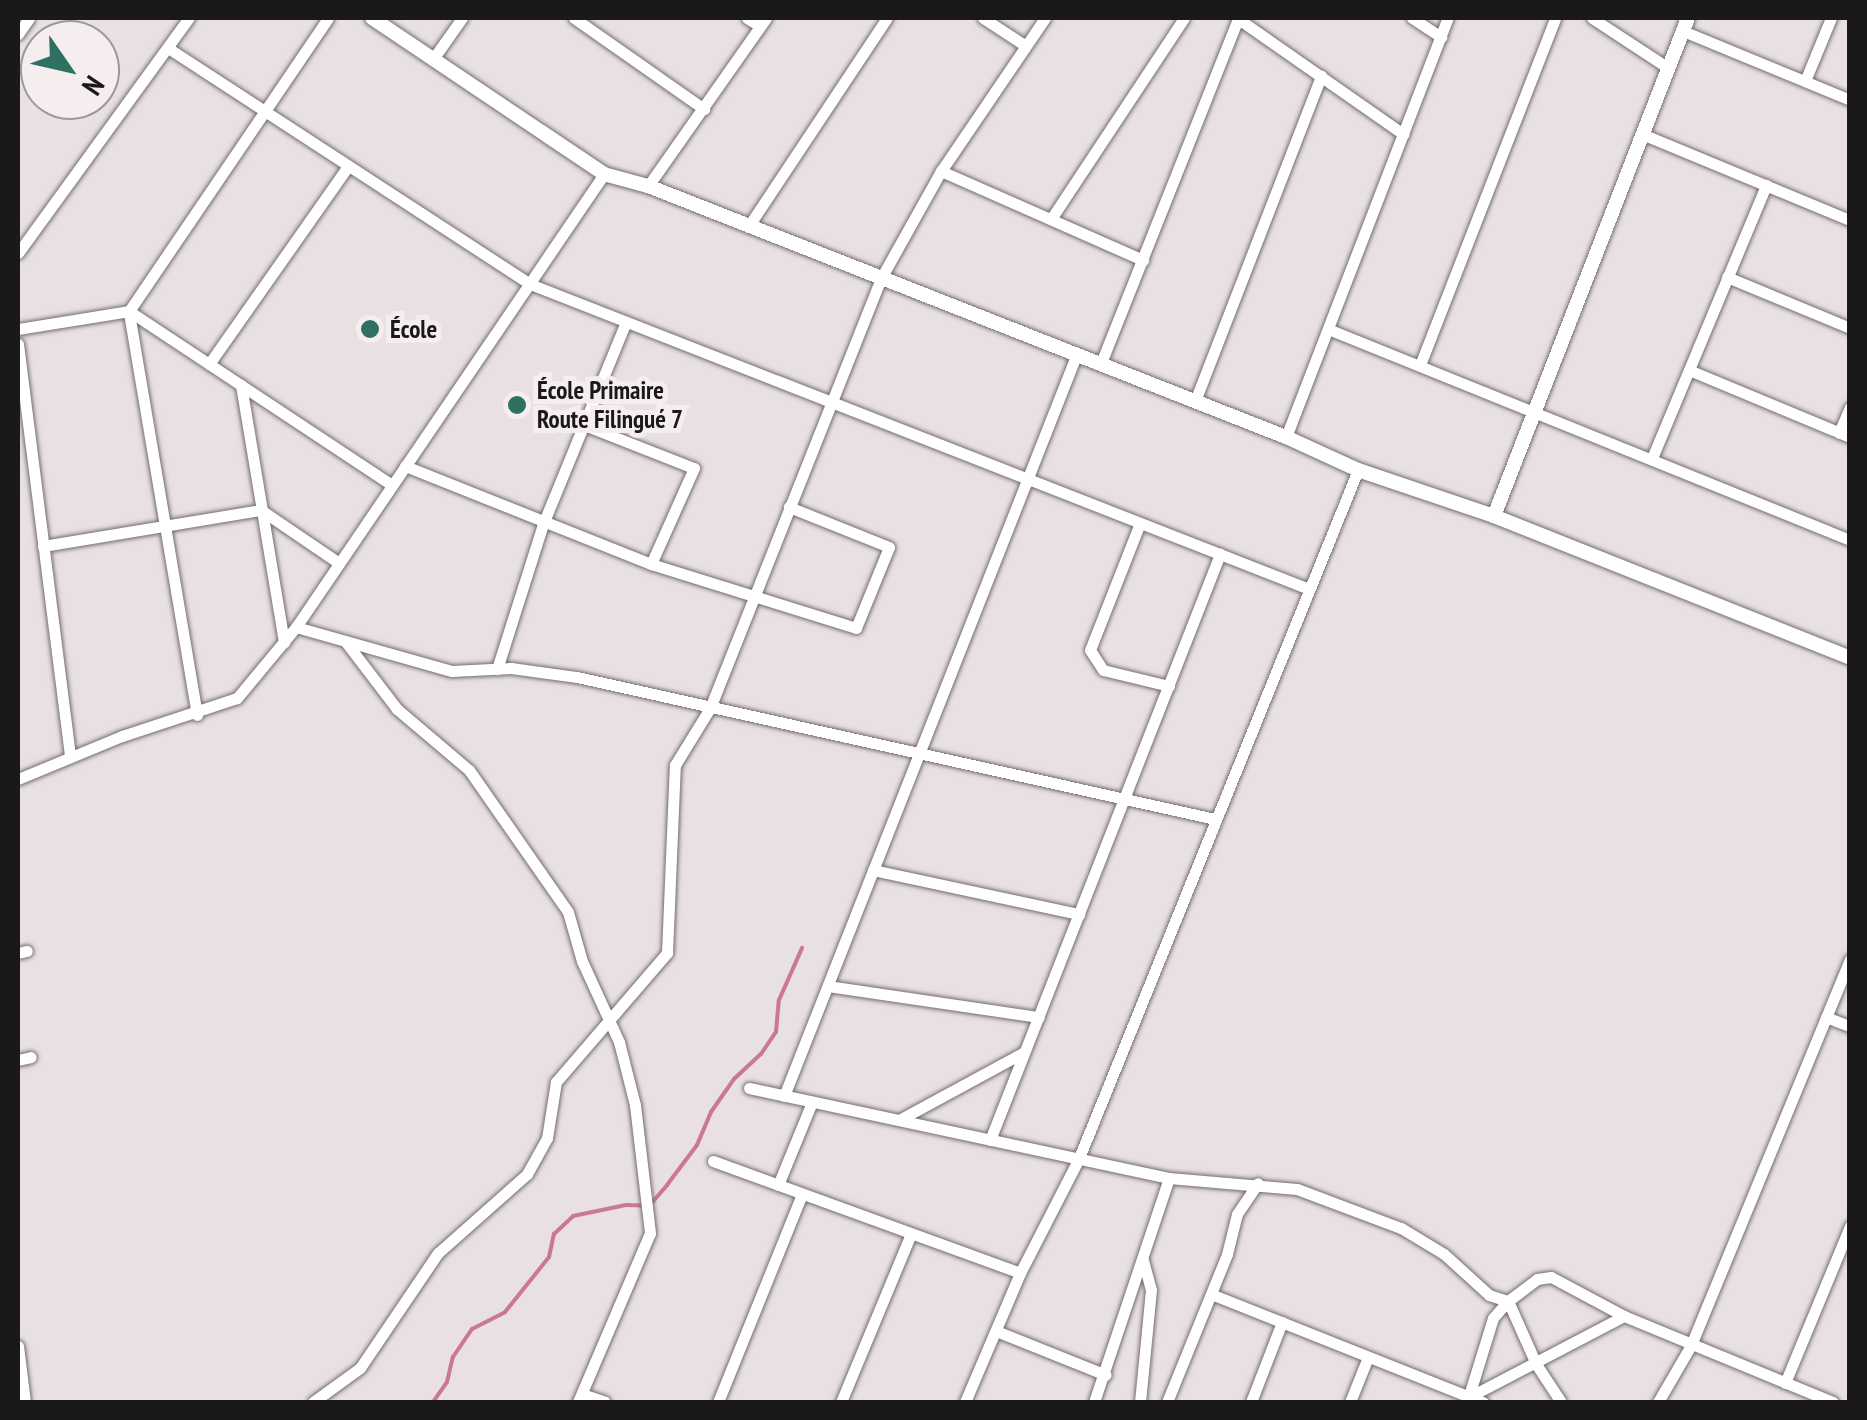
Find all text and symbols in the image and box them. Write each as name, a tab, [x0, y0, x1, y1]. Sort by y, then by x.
north arrow	[20, 20, 120, 120]
text: N	[74, 69, 113, 103]
place label: École	[390, 314, 437, 344]
marker: École	[359, 318, 381, 340]
place label: École Primaire Route Filingué 7	[537, 376, 683, 435]
marker: École Primaire Route Filingué 7	[506, 394, 528, 416]

